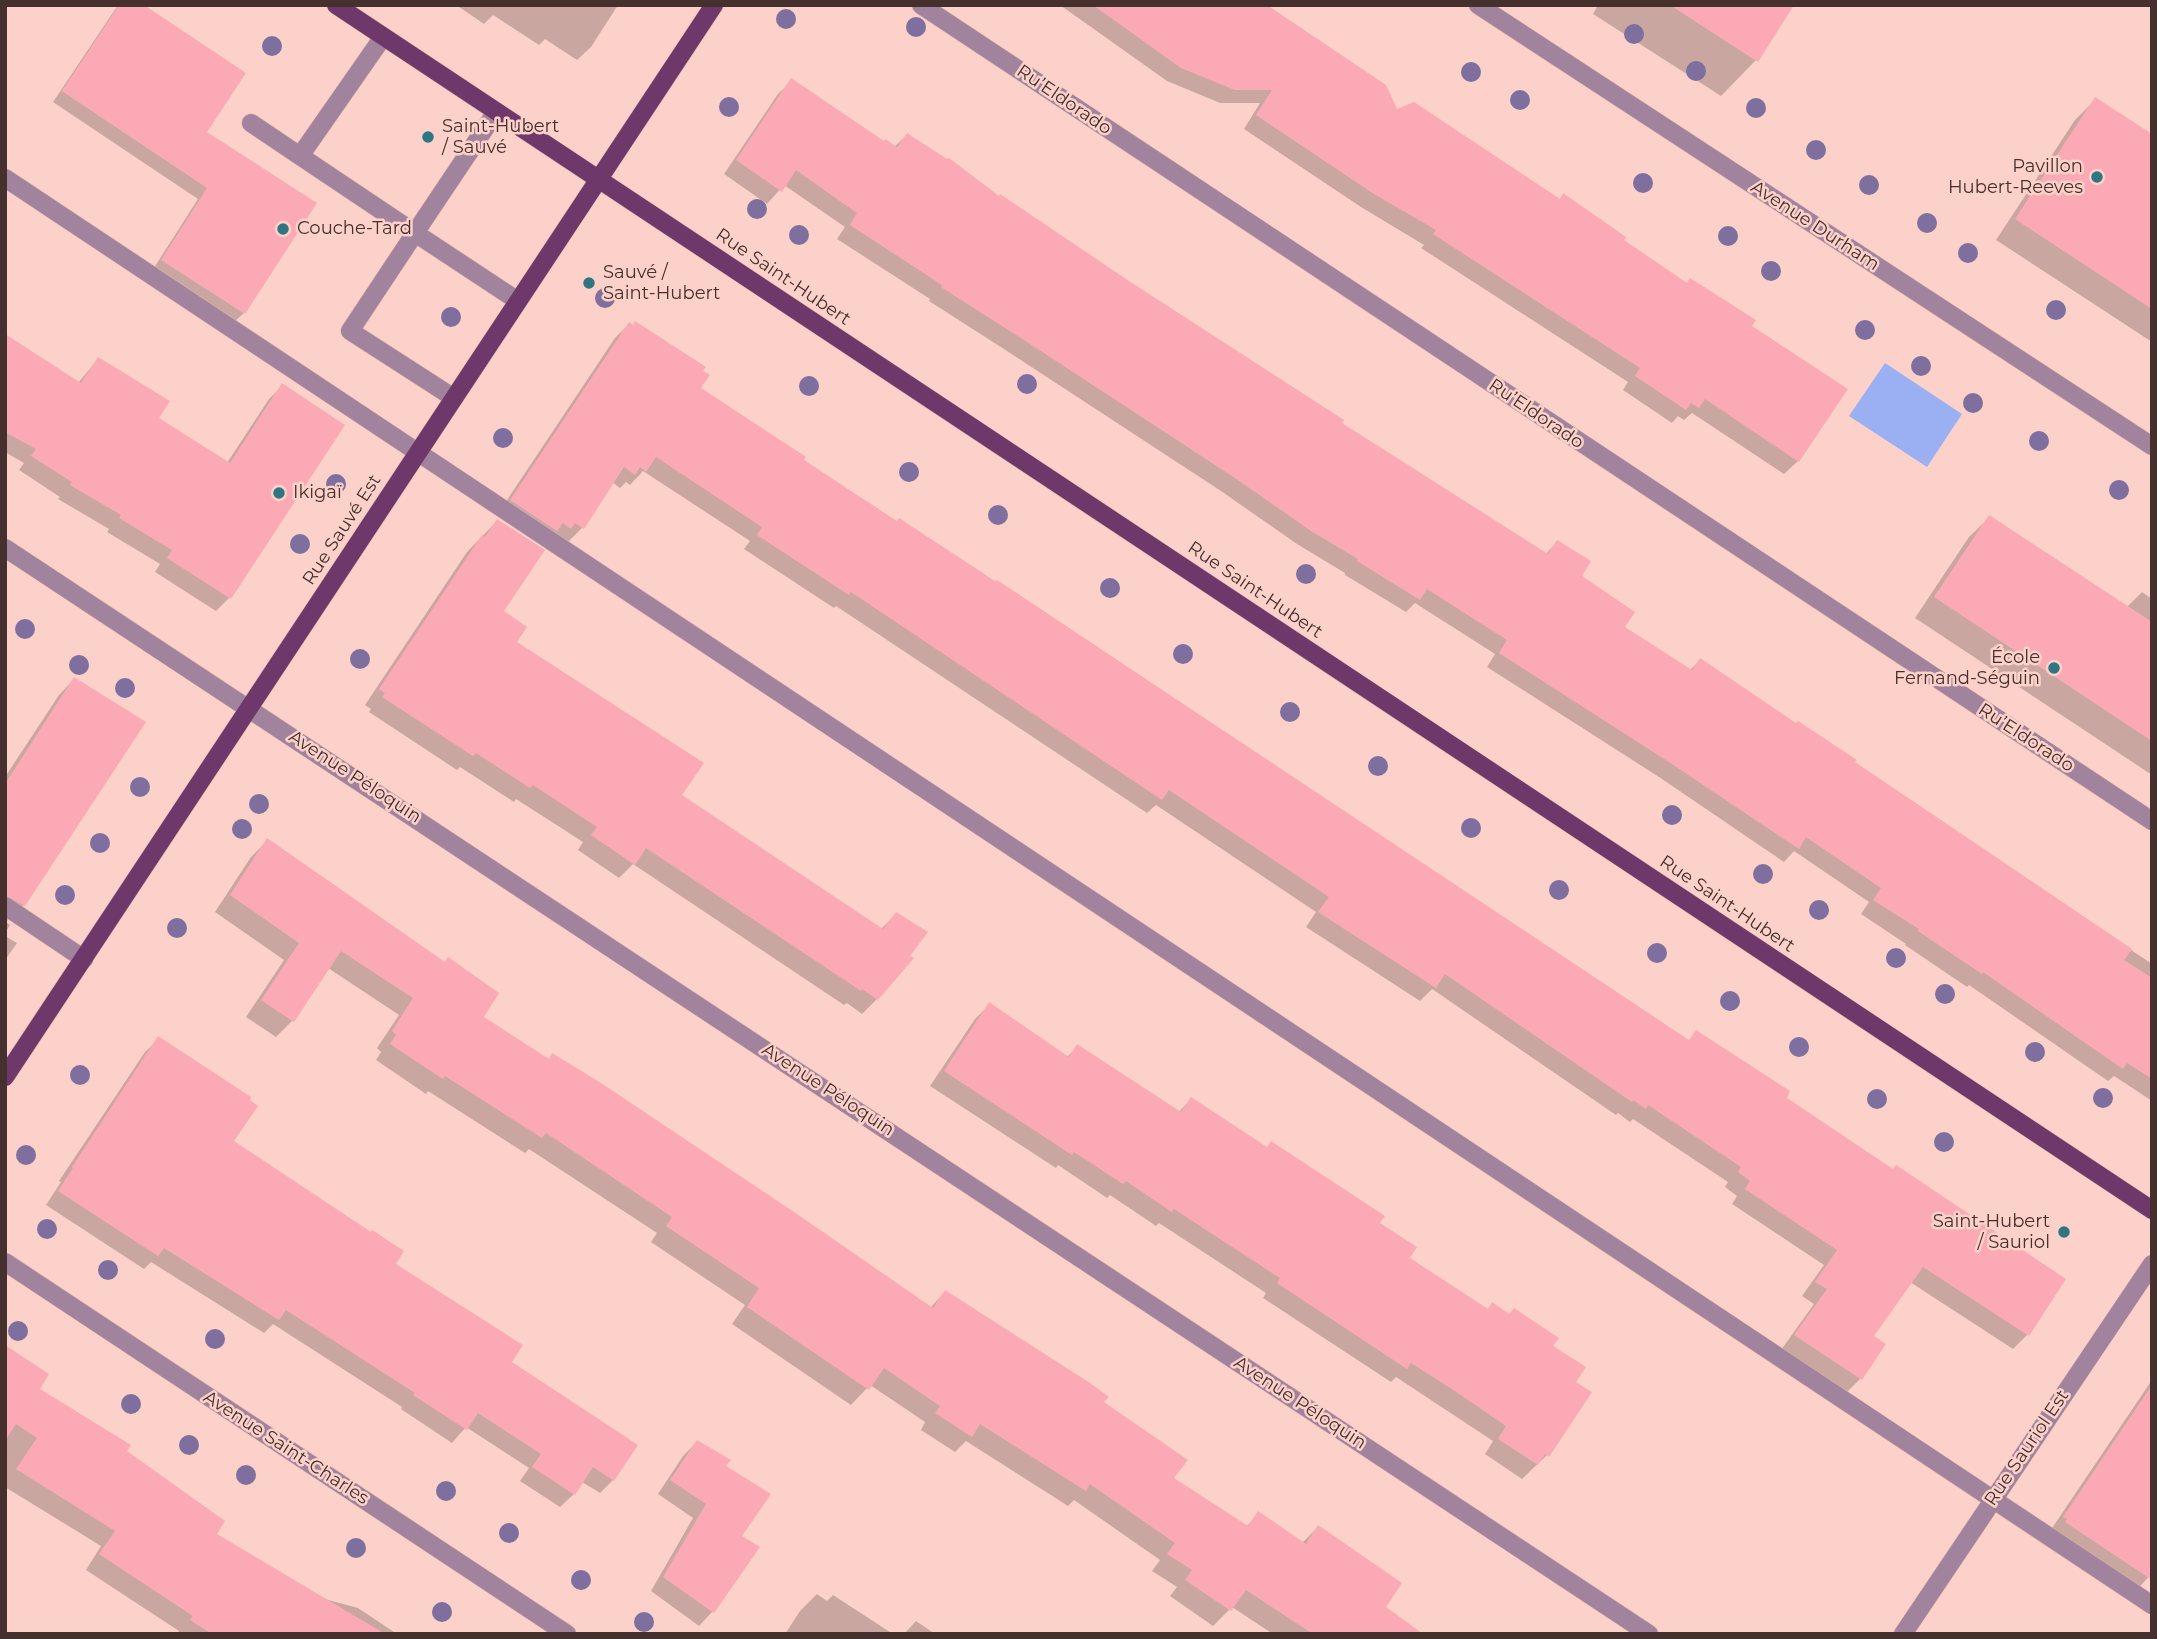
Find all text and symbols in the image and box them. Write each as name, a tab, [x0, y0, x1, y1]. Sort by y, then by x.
street label: Ru’Eldorado	[1012, 60, 1116, 140]
place label: Saint-Hubert / Sauvé	[442, 116, 559, 158]
marker: Saint-Hubert / Sauvé	[420, 129, 436, 145]
place label: Pavillon Hubert-Reeves	[1948, 156, 2083, 198]
marker: Pavillon Hubert-Reeves	[2089, 169, 2105, 185]
street label: Avenue Durham	[1747, 176, 1883, 276]
place label: Couche-Tard	[297, 218, 412, 240]
marker: Couche-Tard	[275, 221, 291, 237]
street label: Rue Saint-Hubert	[711, 224, 855, 330]
place label: Sauvé / Saint-Hubert	[603, 262, 720, 304]
marker: Sauvé / Saint-Hubert	[581, 275, 597, 291]
street label: Ru’Eldorado	[1484, 374, 1588, 454]
street label: Rue Sauvé Est	[298, 471, 386, 589]
place label: Ikigaï	[293, 482, 342, 504]
marker: Ikigaï	[271, 485, 287, 501]
street label: Rue Saint-Hubert	[1183, 537, 1327, 643]
place label: École Fernand-Séguin	[1894, 647, 2040, 690]
marker: École Fernand-Séguin	[2046, 660, 2062, 676]
street label: Ru’Eldorado	[1974, 699, 2078, 777]
street label: Avenue Péloquin	[285, 726, 425, 828]
street label: Rue Saint-Hubert	[1655, 851, 1799, 957]
street label: Avenue Péloquin	[758, 1039, 898, 1141]
place label: Saint-Hubert / Sauriol	[1933, 1211, 2050, 1254]
marker: Saint-Hubert / Sauriol	[2056, 1224, 2072, 1240]
street label: Avenue Péloquin	[1230, 1352, 1370, 1454]
street label: Avenue Saint-Charles	[199, 1386, 373, 1510]
street label: Rue Sauriol Est	[1980, 1386, 2074, 1510]

